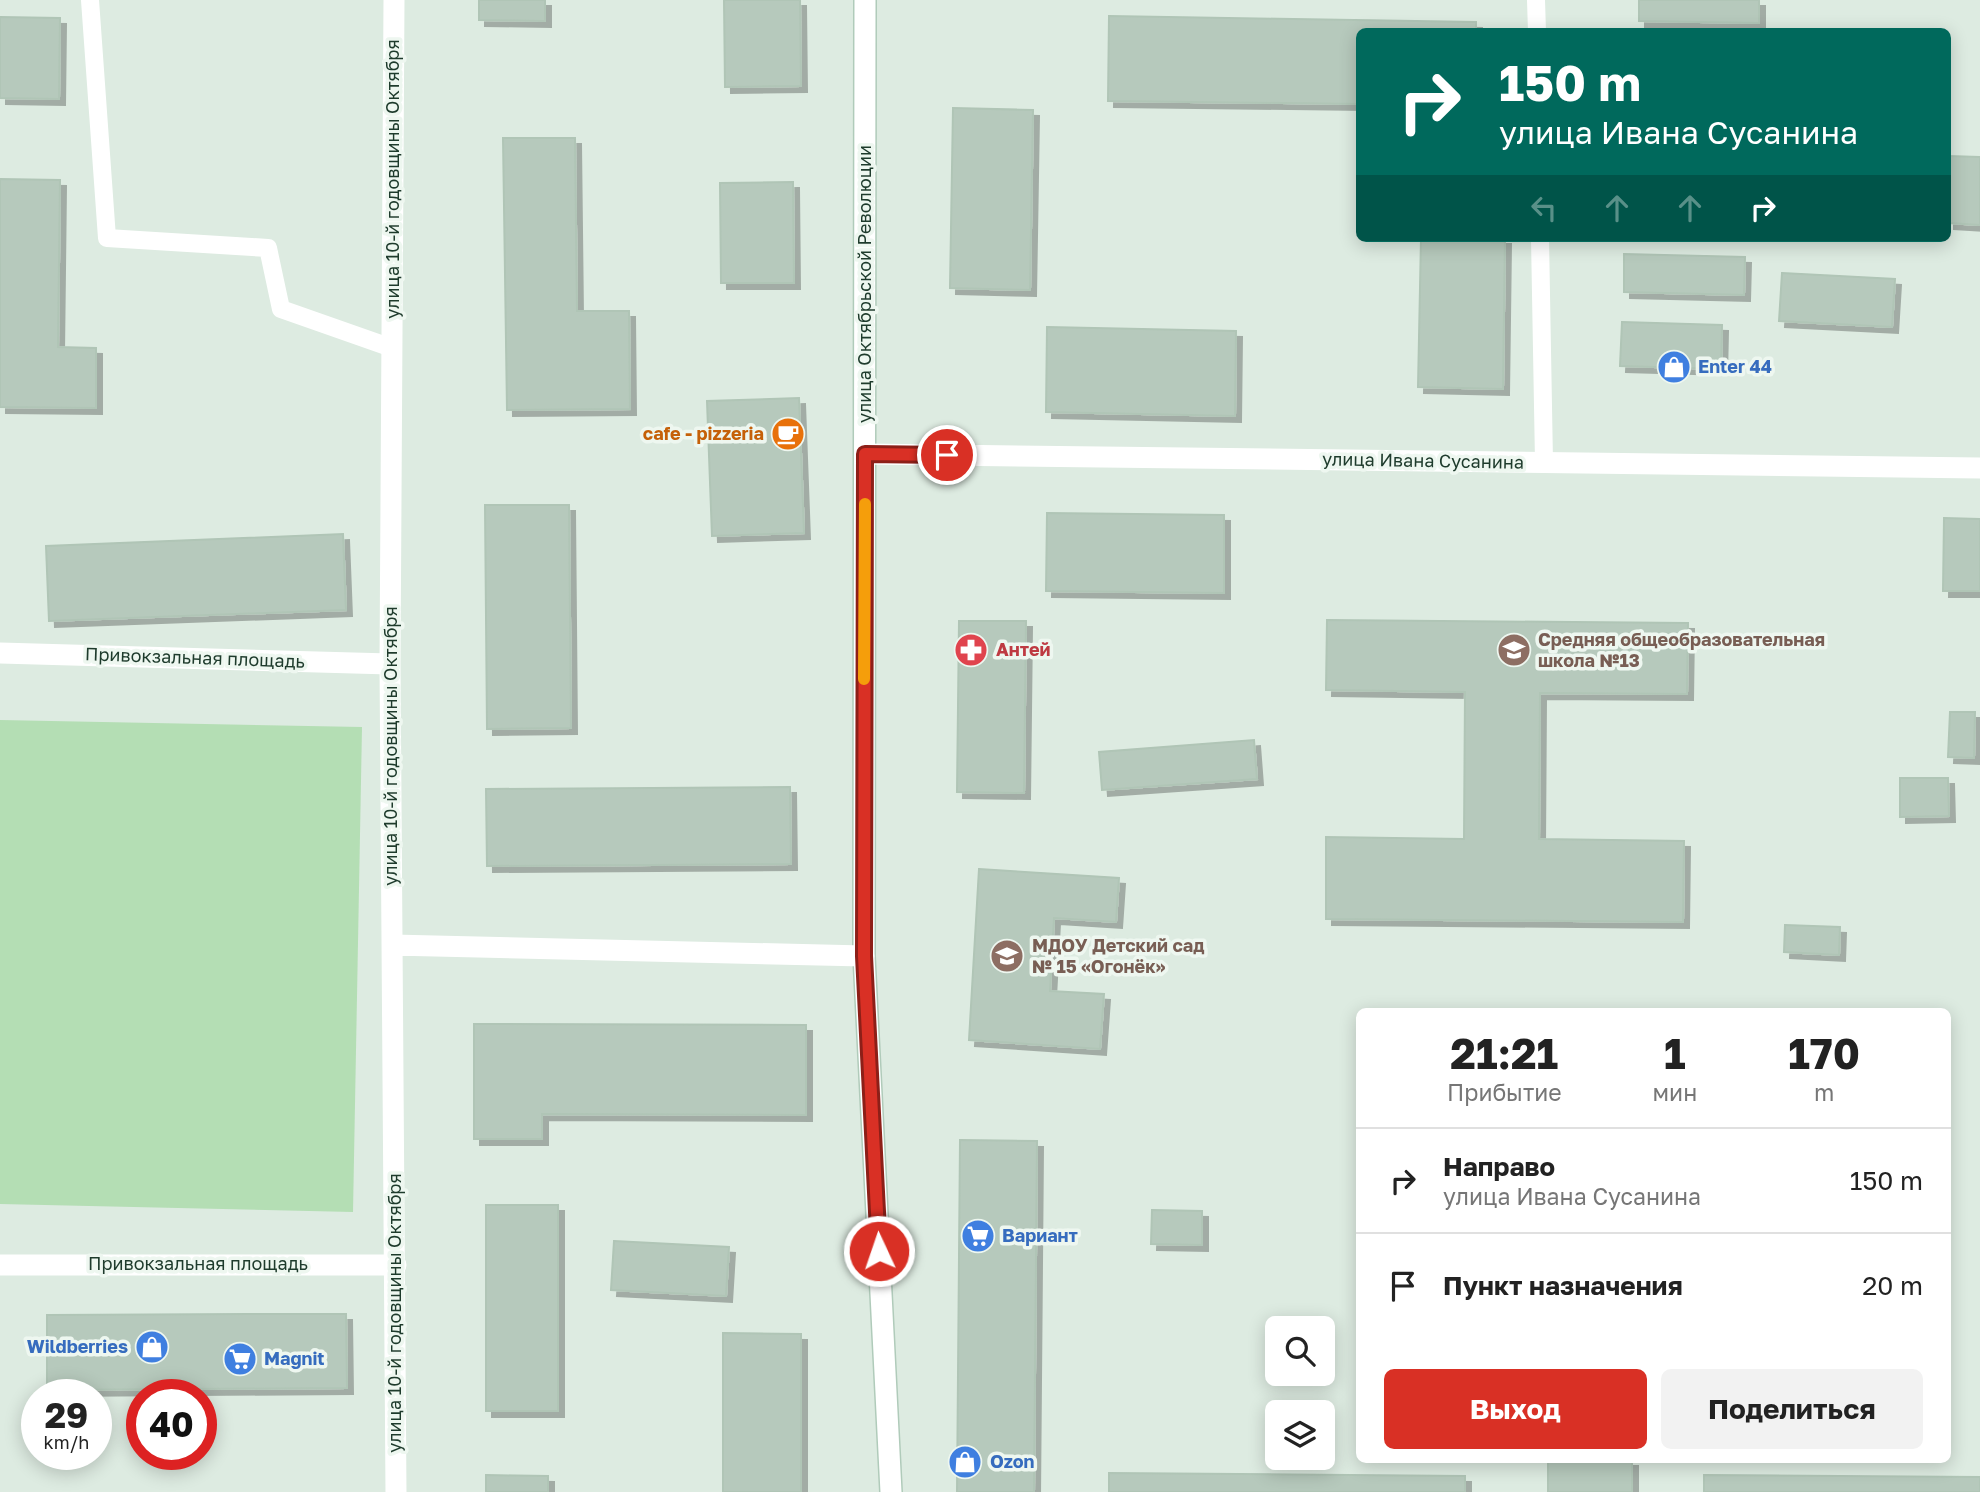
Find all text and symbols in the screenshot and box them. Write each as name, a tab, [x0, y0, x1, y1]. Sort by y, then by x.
street label: улица 10-й годовщины Октября	[381, 39, 403, 319]
text: 150 m	[1499, 53, 1641, 112]
icon: right	[1384, 56, 1475, 147]
text: улица Ивана Сусанина	[1499, 113, 1858, 151]
street label: улица Октябрьской Революции	[853, 145, 875, 423]
icon: left	[1525, 189, 1563, 227]
icon: ahead	[1598, 189, 1636, 227]
icon: ahead	[1671, 189, 1709, 227]
icon: right	[1744, 189, 1782, 227]
shop icon: Enter 44	[1655, 348, 1693, 386]
place label: Enter 44	[1698, 355, 1772, 377]
cafe icon: cafe - pizzeria	[769, 415, 807, 453]
place label: cafe - pizzeria	[643, 422, 764, 444]
pin	[917, 425, 977, 485]
icon: arrive	[928, 436, 966, 474]
street label: улица Ивана Сусанина	[1322, 447, 1524, 473]
street label: улица 10-й годовщины Октября	[379, 606, 401, 886]
place label: Средняя общеобразовательная школа №13	[1538, 628, 1825, 671]
pharmacy icon: Антей	[952, 631, 990, 669]
school or university icon: Средняя общеобразовательная школа №13	[1495, 631, 1533, 669]
place label: Антей	[996, 638, 1051, 660]
street label: Привокзальная площадь	[85, 642, 305, 672]
place label: МДОУ Детский сад № 15 «Огонёк»	[1032, 934, 1205, 977]
school or university icon: МДОУ Детский сад № 15 «Огонёк»	[988, 937, 1026, 975]
text: 21:21	[1450, 1028, 1558, 1078]
text: 1	[1664, 1028, 1686, 1078]
text: 170	[1788, 1028, 1860, 1078]
text: Прибытие	[1447, 1078, 1562, 1106]
text: мин	[1653, 1078, 1697, 1106]
text: m	[1814, 1078, 1834, 1106]
text: Направо	[1443, 1151, 1555, 1182]
icon: right	[1384, 1162, 1422, 1200]
text: 150 m	[1850, 1165, 1923, 1196]
street label: улица 10-й годовщины Октября	[383, 1173, 405, 1453]
text: улица Ивана Сусанина	[1443, 1182, 1701, 1210]
position arrow	[842, 1214, 916, 1288]
supermarket icon: Вариант	[959, 1217, 997, 1255]
place label: Вариант	[1002, 1224, 1078, 1246]
street label: Привокзальная площадь	[88, 1252, 308, 1274]
icon: arrive	[1384, 1267, 1422, 1305]
text: Пункт назначения	[1443, 1270, 1683, 1301]
text: 20 m	[1862, 1270, 1923, 1301]
map controls	[1265, 1316, 1335, 1470]
button: search	[1265, 1316, 1335, 1386]
shop icon: Wildberries	[133, 1328, 171, 1366]
place label: Wildberries	[27, 1335, 128, 1357]
supermarket icon: Magnit	[221, 1340, 259, 1378]
place label: Magnit	[264, 1347, 325, 1369]
button: Выход	[1384, 1369, 1647, 1449]
button: Поделиться	[1661, 1369, 1923, 1449]
speed limit sign: 40	[126, 1379, 217, 1470]
text: 29	[45, 1394, 88, 1436]
button: layers	[1265, 1400, 1335, 1470]
text: km/h	[44, 1431, 89, 1453]
shop icon: Ozon	[946, 1443, 984, 1481]
place label: Ozon	[990, 1450, 1035, 1472]

